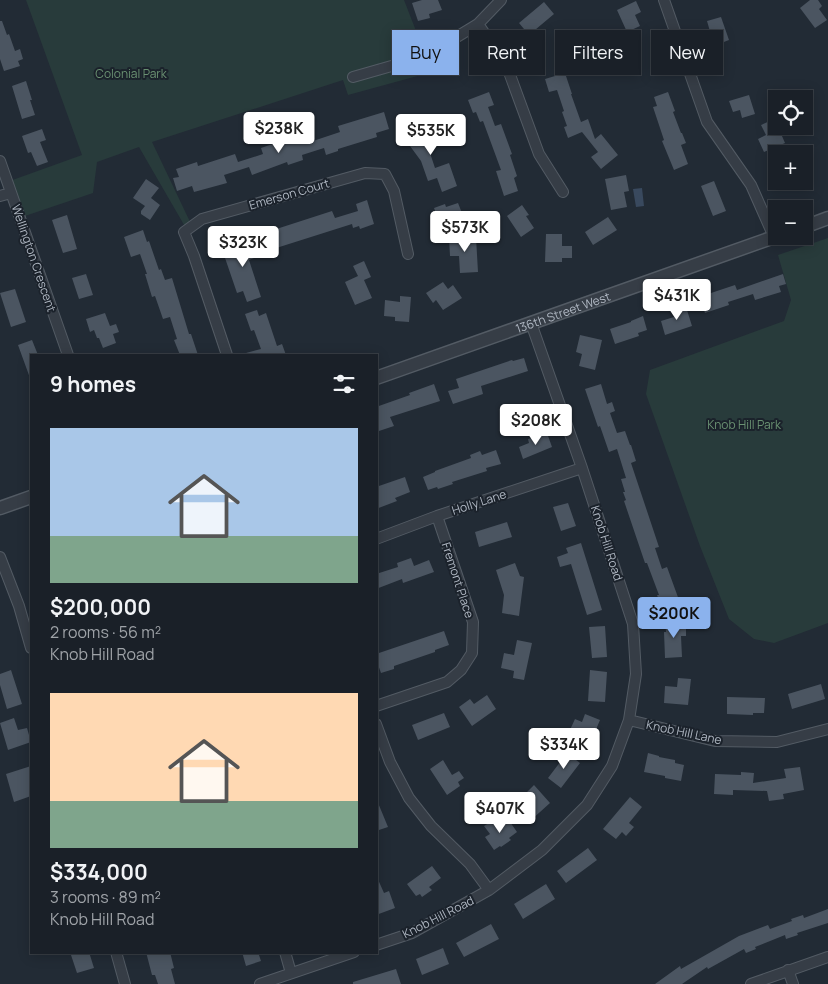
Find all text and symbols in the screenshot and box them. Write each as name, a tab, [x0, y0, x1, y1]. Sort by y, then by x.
chip: Buy	[392, 30, 459, 75]
chip: Rent	[469, 30, 545, 75]
chip: Filters	[555, 30, 641, 75]
chip: New	[651, 30, 723, 75]
park label: Colonial Park	[95, 65, 168, 82]
map controls	[768, 90, 813, 245]
button: locate	[768, 90, 813, 135]
pin: $238K	[244, 112, 314, 154]
pin: $535K	[396, 114, 466, 156]
text: $238K	[254, 117, 304, 139]
text: $535K	[407, 119, 455, 141]
button: +	[768, 145, 813, 190]
street label: Emerson Court	[247, 174, 331, 214]
button: −	[768, 200, 813, 245]
street label: Wellington Crescent	[8, 202, 60, 314]
pin: $573K	[430, 210, 500, 253]
text: $573K	[441, 216, 489, 238]
pin: $323K	[208, 226, 278, 268]
text: $323K	[219, 231, 267, 253]
pin: $431K	[642, 278, 712, 321]
text: $431K	[654, 284, 700, 306]
street label: 136th Street West	[513, 287, 613, 337]
text: 9 homes	[50, 370, 136, 398]
icon: filters	[330, 370, 358, 398]
pin: $208K	[501, 404, 571, 446]
text: $208K	[511, 409, 561, 431]
park label: Knob Hill Park	[707, 416, 782, 433]
icon: home	[159, 461, 249, 551]
street label: Holly Lane	[449, 485, 509, 519]
street label: Knob Hill Road	[587, 503, 627, 583]
street label: Fremont Place	[438, 540, 478, 620]
text: $200,000	[50, 593, 151, 621]
pin: $200K	[639, 596, 709, 639]
text: $200K	[649, 602, 699, 624]
text: 2 rooms · 56 m²	[50, 621, 161, 643]
text: Knob Hill Road	[50, 643, 154, 665]
street label: Knob Hill Lane	[645, 716, 723, 748]
icon: home	[159, 726, 249, 816]
pin: $334K	[529, 728, 599, 770]
text: $334K	[540, 733, 588, 755]
pin: $407K	[465, 792, 535, 834]
text: $407K	[475, 797, 525, 819]
text: $334,000	[50, 858, 148, 886]
text: 3 rooms · 89 m²	[50, 886, 161, 908]
street label: Knob Hill Road	[399, 892, 477, 942]
text: Knob Hill Road	[50, 908, 154, 930]

